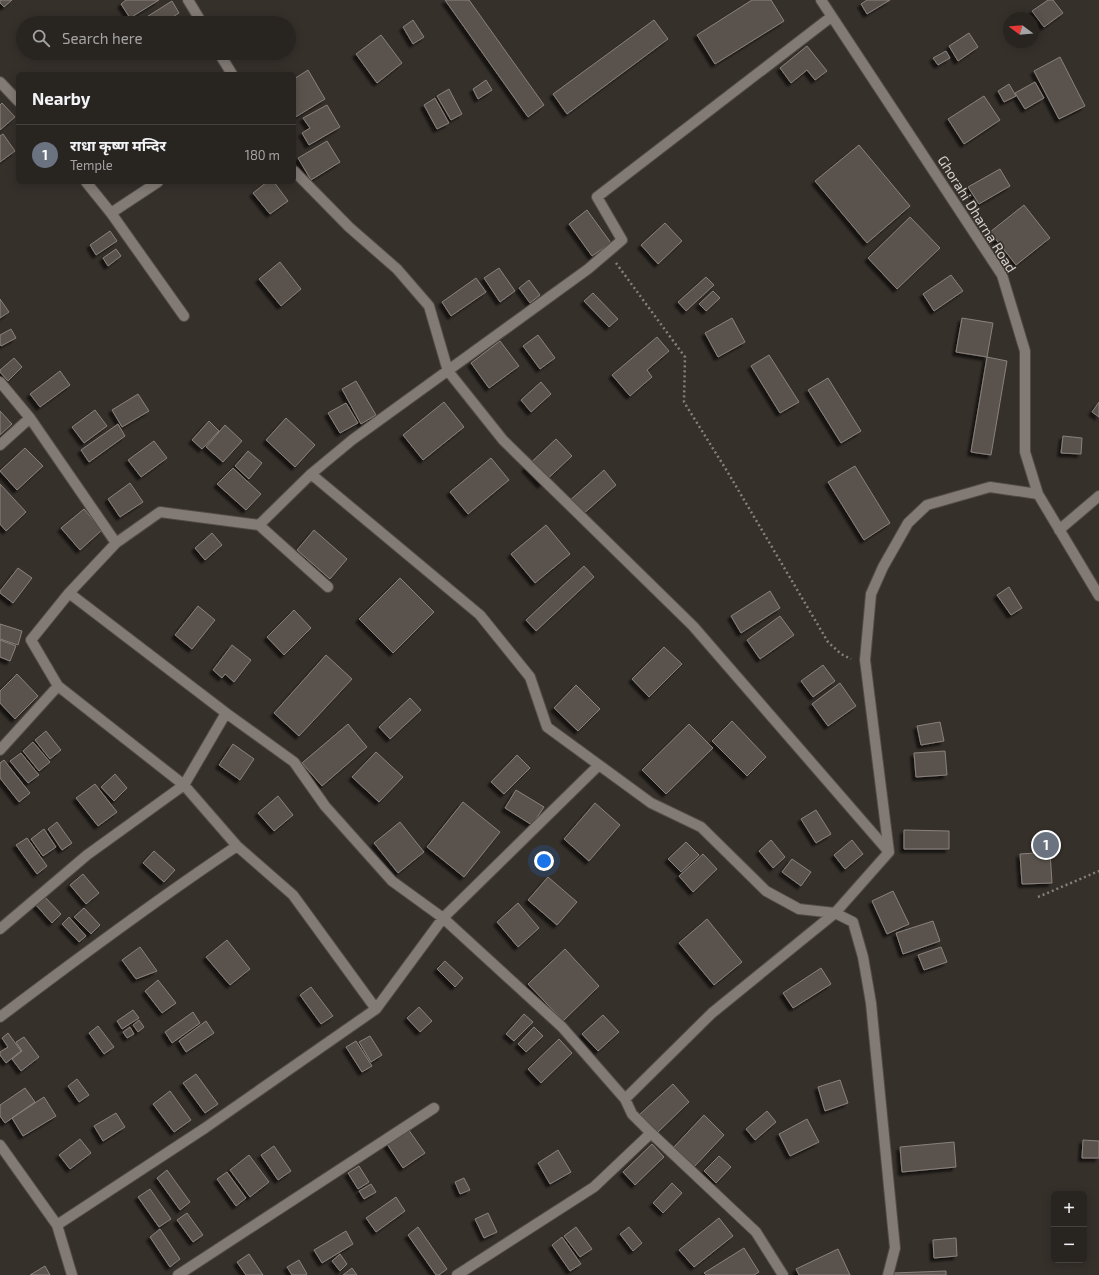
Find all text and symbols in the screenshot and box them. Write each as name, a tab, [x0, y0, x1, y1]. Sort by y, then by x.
north arrow	[1003, 12, 1039, 48]
search box	[16, 16, 296, 60]
icon: search	[30, 27, 52, 49]
text: Search here	[62, 29, 143, 47]
text: Nearby	[32, 88, 90, 108]
text: राधा कृष्ण मन्दिर	[70, 136, 166, 154]
text: 1	[42, 147, 48, 163]
text: 180 m	[245, 147, 280, 163]
street label: Ghorahi Dharna Road	[934, 152, 1020, 275]
text: Temple	[70, 157, 113, 173]
pin: 1	[1033, 830, 1059, 860]
your location	[534, 851, 554, 871]
map controls	[1051, 1191, 1087, 1263]
button: +	[1051, 1191, 1087, 1227]
button: −	[1051, 1227, 1087, 1263]

